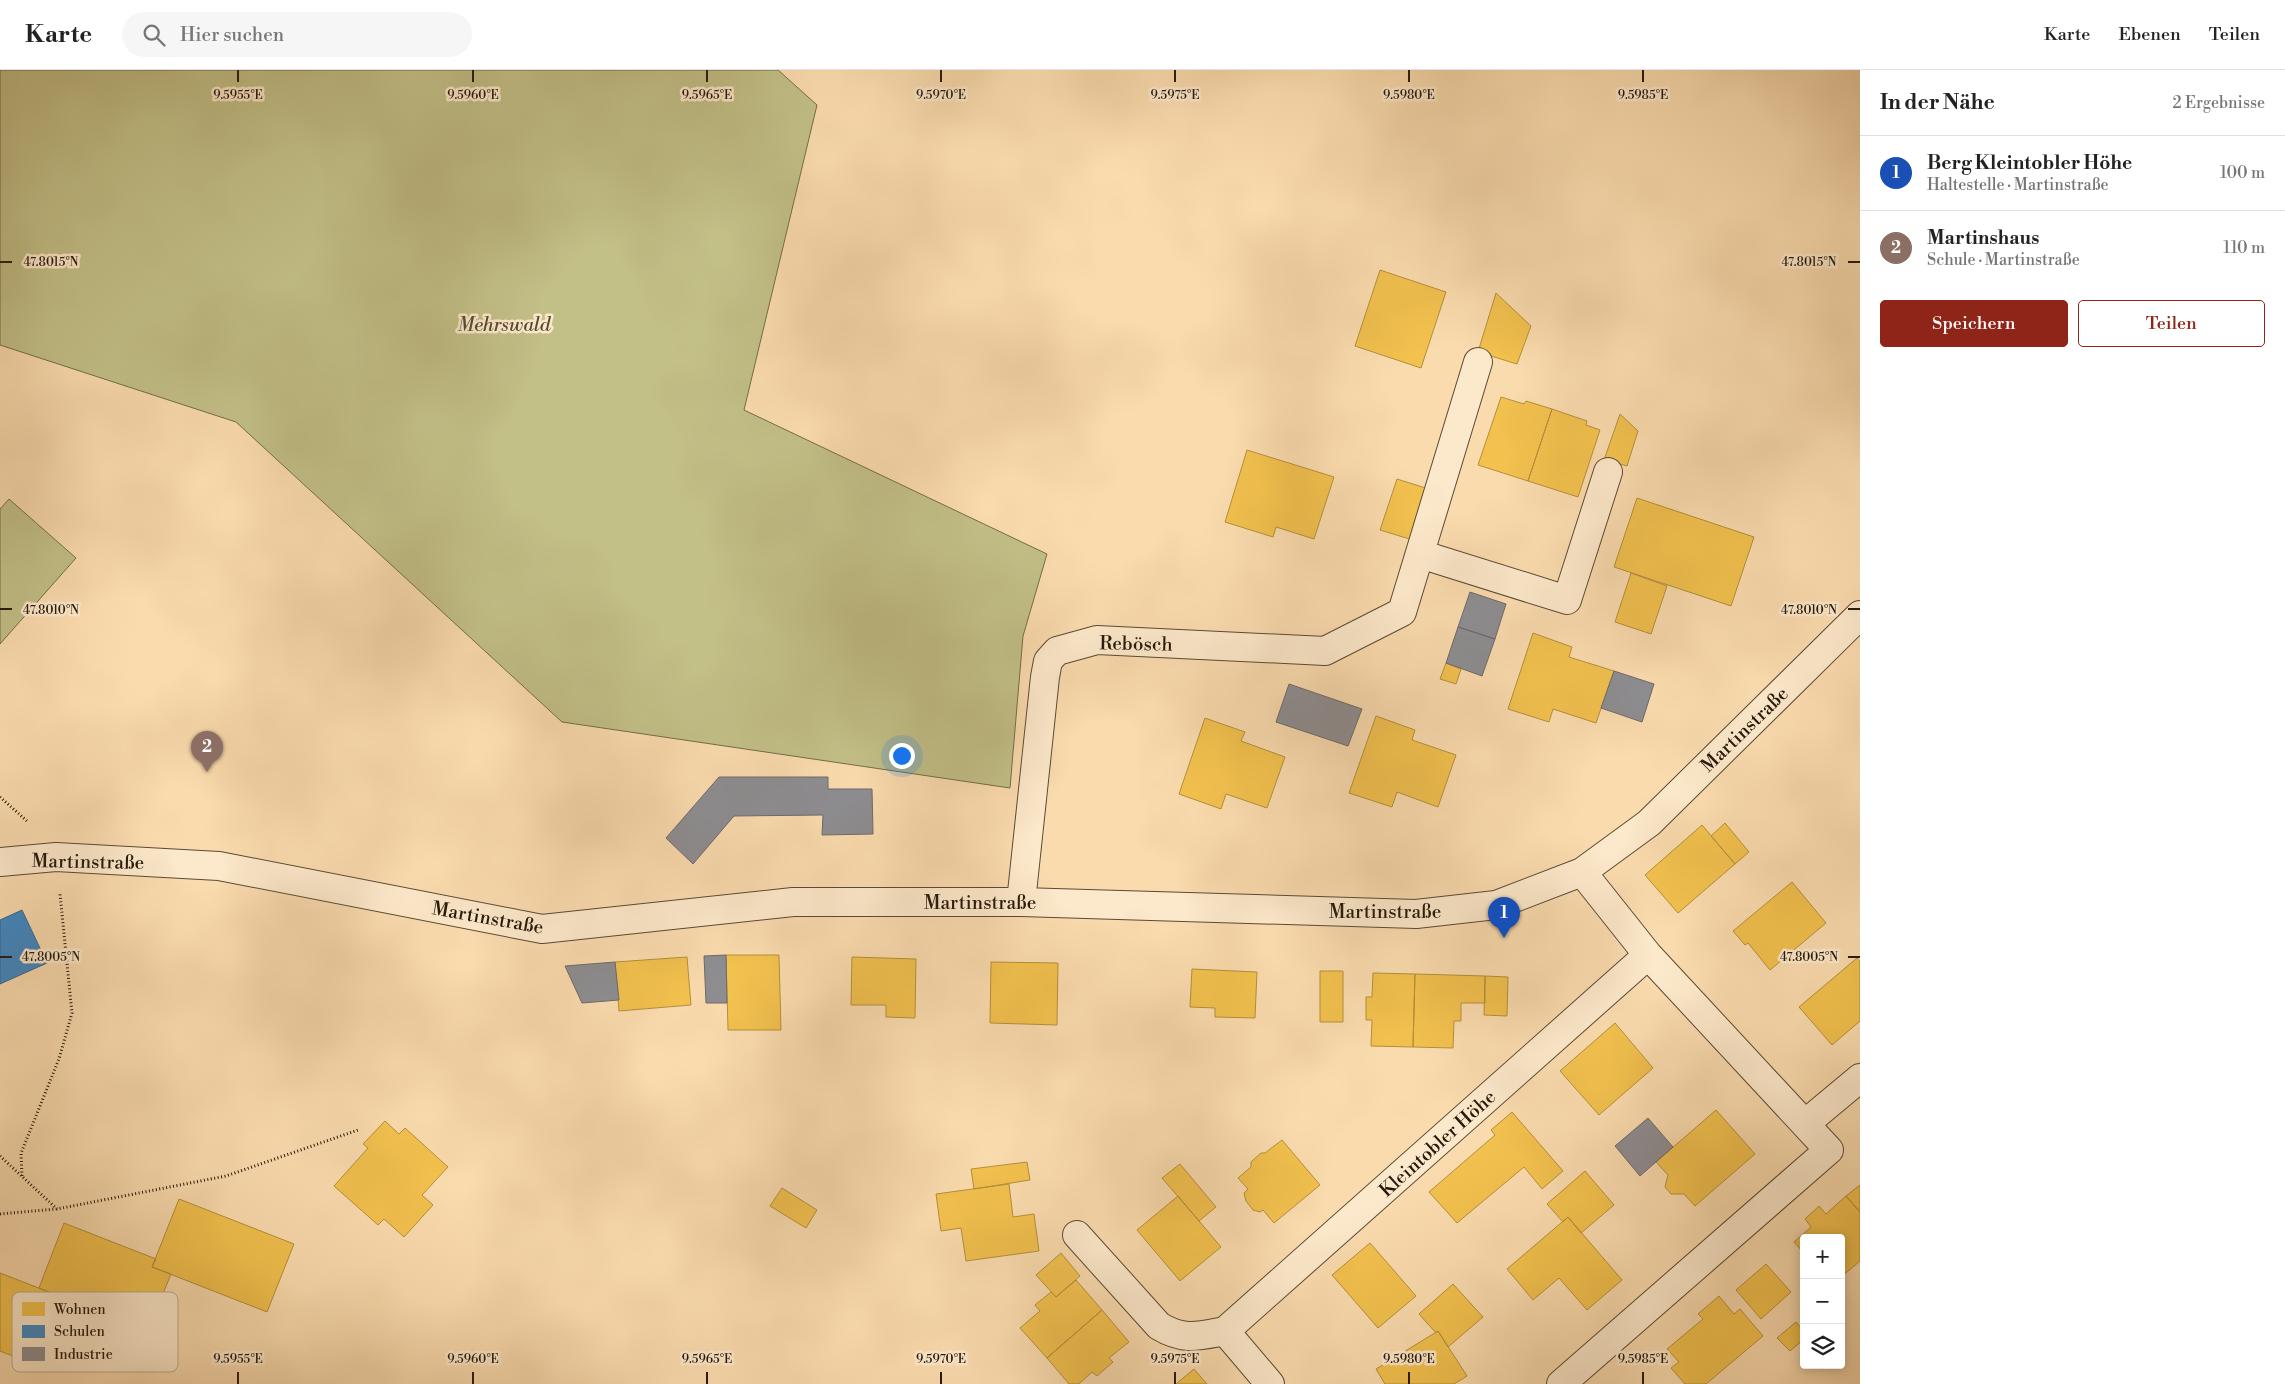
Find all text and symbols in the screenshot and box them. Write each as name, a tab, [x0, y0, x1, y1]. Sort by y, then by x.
search box	[122, 12, 472, 57]
text: Karte	[25, 20, 92, 50]
icon: search	[140, 21, 168, 49]
text: Hier suchen	[180, 23, 284, 47]
text: Karte	[2044, 23, 2090, 46]
text: Ebenen	[2118, 23, 2181, 46]
text: Teilen	[2209, 23, 2260, 46]
text: 9.5955°E	[213, 88, 263, 103]
text: 9.5960°E	[447, 88, 499, 103]
text: 9.5965°E	[682, 88, 732, 103]
text: 9.5970°E	[916, 88, 966, 103]
text: 9.5975°E	[1151, 88, 1199, 103]
text: 9.5980°E	[1383, 88, 1435, 103]
text: 9.5985°E	[1618, 88, 1668, 103]
text: In der Nähe	[1880, 90, 1995, 116]
text: 2 Ergebnisse	[2173, 93, 2265, 113]
text: Berg Kleintobler Höhe	[1927, 151, 2132, 175]
text: 1	[1892, 163, 1900, 183]
text: 100 m	[2220, 163, 2265, 183]
text: Haltestelle · Martinstraße	[1927, 175, 2109, 195]
text: Martinshaus	[1927, 226, 2039, 250]
text: 2	[1891, 238, 1901, 258]
text: 110 m	[2223, 238, 2265, 258]
text: Schule · Martinstraße	[1927, 250, 2080, 270]
text: 47.8015°N	[23, 255, 79, 270]
text: 47.8015°N	[1781, 255, 1837, 270]
button: Speichern	[1880, 300, 2068, 347]
button: Teilen	[2078, 300, 2265, 347]
park label: Mehrswald	[458, 313, 552, 337]
text: 47.8010°N	[23, 603, 79, 618]
text: 47.8010°N	[1781, 603, 1837, 618]
street label: Rebösch	[1099, 631, 1173, 657]
street label: Martinstraße	[1696, 682, 1794, 777]
pin: 2	[191, 731, 223, 772]
your location	[889, 743, 915, 769]
street label: Martinstraße	[31, 849, 145, 875]
street label: Martinstraße	[924, 891, 1036, 915]
street label: Martinstraße	[430, 896, 545, 940]
pin: 1	[1488, 897, 1520, 938]
street label: Martinstraße	[1329, 900, 1441, 924]
text: 47.8005°N	[22, 950, 80, 965]
text: 47.8005°N	[1780, 950, 1838, 965]
street label: Kleintobler Höhe	[1374, 1085, 1501, 1202]
map controls	[1800, 1234, 1845, 1369]
button: +	[1800, 1234, 1845, 1279]
button: −	[1800, 1279, 1845, 1324]
legend	[12, 1292, 178, 1372]
text: Wohnen	[53, 1301, 106, 1319]
text: Schulen	[54, 1323, 106, 1341]
button: layers	[1800, 1324, 1845, 1369]
text: Industrie	[54, 1346, 113, 1364]
text: 9.5955°E	[213, 1352, 263, 1367]
text: 9.5960°E	[447, 1352, 499, 1367]
text: 9.5965°E	[682, 1352, 732, 1367]
text: 9.5970°E	[916, 1352, 966, 1367]
text: 9.5975°E	[1151, 1352, 1199, 1367]
text: 9.5980°E	[1383, 1352, 1435, 1367]
text: 9.5985°E	[1618, 1352, 1668, 1367]

